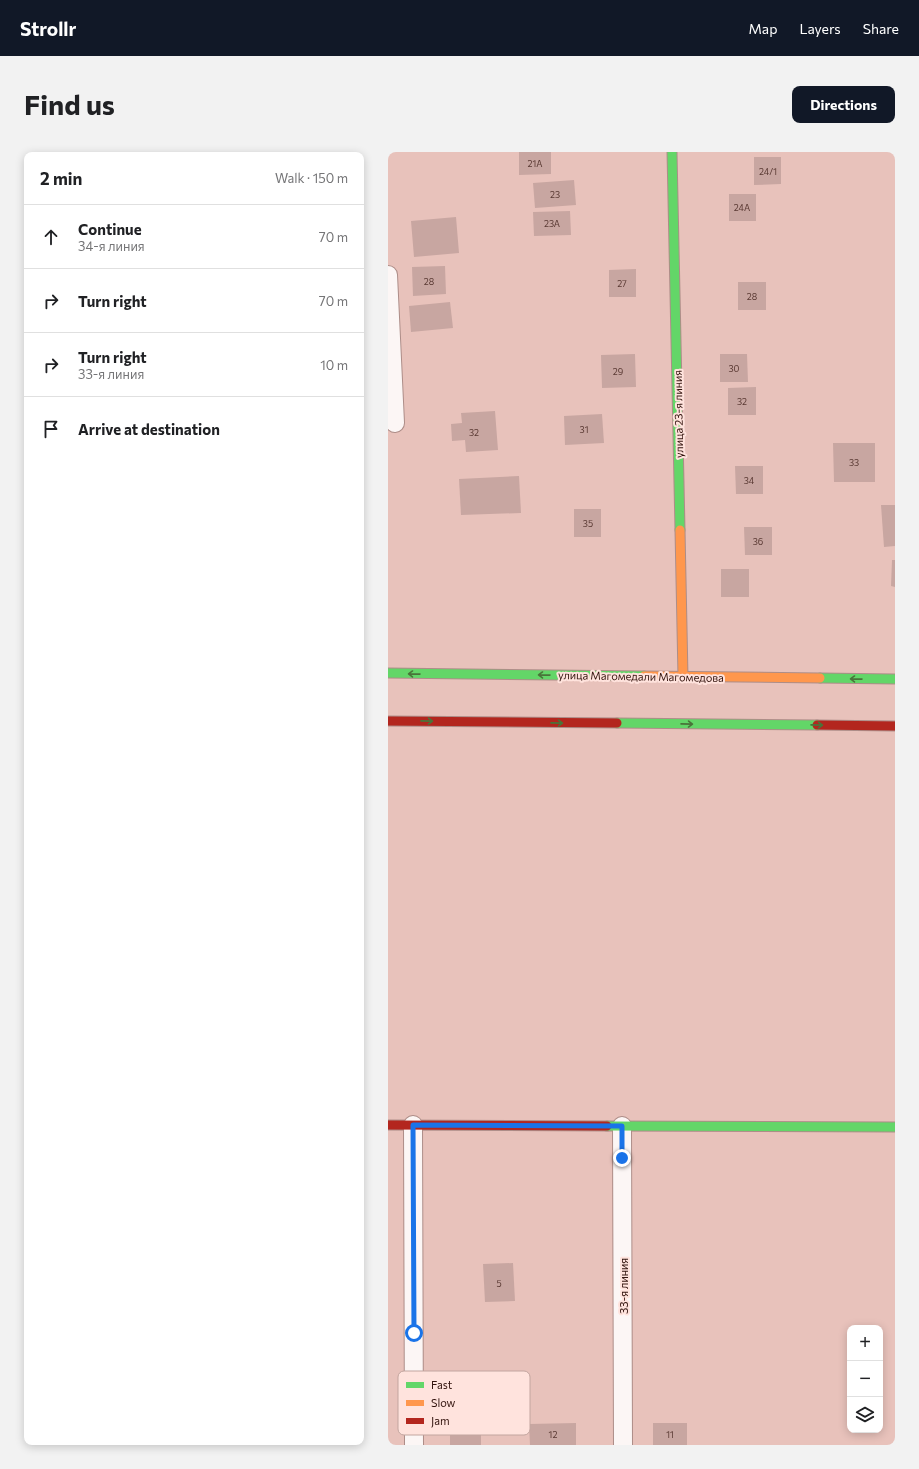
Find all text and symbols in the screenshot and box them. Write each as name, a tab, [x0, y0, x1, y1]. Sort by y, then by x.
text: Strollr	[20, 17, 76, 40]
text: Map	[749, 20, 777, 37]
text: Layers	[799, 20, 841, 37]
text: Share	[863, 20, 899, 37]
button: Directions	[792, 86, 895, 123]
text: Find us	[24, 87, 115, 121]
house number: 21А	[527, 158, 543, 169]
house number: 24/1	[759, 166, 777, 177]
text: 2 min	[40, 168, 82, 189]
text: Walk · 150 m	[275, 170, 348, 186]
house number: 23	[550, 189, 560, 200]
house number: 24А	[734, 202, 750, 213]
house number: 23А	[544, 218, 560, 229]
text: Continue	[78, 220, 142, 238]
icon: ahead	[40, 226, 62, 248]
text: 70 m	[319, 229, 348, 245]
text: 34-я линия	[78, 238, 145, 254]
house number: 28	[424, 276, 434, 287]
house number: 27	[617, 278, 627, 289]
icon: right	[40, 290, 62, 312]
house number: 28	[747, 291, 757, 302]
text: Turn right	[78, 292, 147, 310]
text: 70 m	[319, 293, 348, 309]
text: Turn right	[78, 348, 147, 366]
icon: right	[40, 354, 62, 376]
text: 10 m	[320, 357, 348, 373]
house number: 30	[728, 363, 740, 374]
text: 33-я линия	[78, 366, 144, 382]
house number: 29	[613, 366, 623, 377]
street label: улица 23-я линия	[671, 370, 685, 458]
house number: 32	[737, 396, 747, 407]
icon: arrive	[40, 418, 62, 440]
text: Arrive at destination	[78, 420, 220, 438]
house number: 31	[580, 424, 588, 435]
house number: 32	[469, 427, 479, 438]
house number: 33	[849, 457, 859, 468]
house number: 34	[744, 475, 755, 486]
house number: 35	[583, 518, 593, 529]
house number: 36	[753, 536, 763, 547]
street label: улица Магомедали Магомедова	[558, 668, 724, 684]
one-way arrow	[408, 670, 421, 678]
one-way arrow	[538, 671, 551, 679]
one-way arrow	[850, 675, 863, 683]
one-way arrow	[420, 718, 433, 725]
one-way arrow	[550, 719, 563, 727]
one-way arrow	[680, 720, 693, 728]
one-way arrow	[810, 721, 823, 729]
route end	[613, 1149, 631, 1167]
street label: 33-я линия	[617, 1258, 630, 1314]
house number: 5	[496, 1278, 502, 1289]
route start	[405, 1324, 423, 1342]
map controls	[847, 1325, 883, 1433]
button: +	[847, 1325, 883, 1361]
button: −	[847, 1361, 883, 1397]
legend	[398, 1371, 530, 1435]
text: Fast	[431, 1378, 453, 1391]
text: Slow	[431, 1396, 456, 1409]
button: layers	[847, 1397, 883, 1433]
text: Jam	[431, 1414, 450, 1428]
house number: 12	[549, 1429, 557, 1440]
house number: 11	[666, 1429, 674, 1440]

